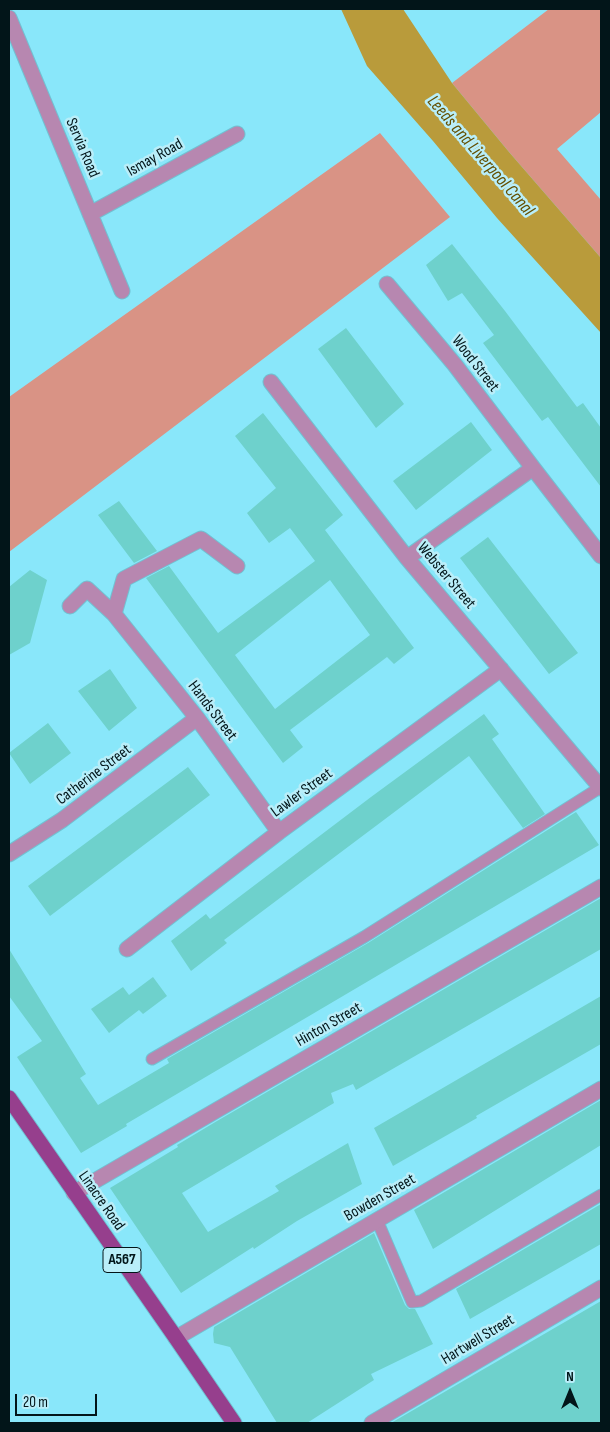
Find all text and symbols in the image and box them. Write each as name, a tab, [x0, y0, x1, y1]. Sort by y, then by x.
water label: Leeds and Liverpool Canal	[422, 91, 538, 221]
street label: Servia Road	[61, 115, 103, 181]
street label: Ismay Road	[124, 135, 186, 181]
street label: Wood Street	[447, 332, 503, 396]
street label: Webster Street	[413, 539, 479, 613]
street label: Hands Street	[183, 677, 241, 745]
street label: Catherine Street	[53, 741, 135, 809]
street label: Lawler Street	[268, 764, 336, 822]
street label: Hinton Street	[293, 999, 365, 1051]
street label: Linacre Road	[74, 1168, 128, 1234]
street label: Bowden Street	[341, 1170, 419, 1226]
road number: A567	[103, 1248, 141, 1272]
street label: Hartwell Street	[438, 1311, 518, 1369]
north arrow	[545, 1367, 595, 1417]
text: N	[566, 1368, 574, 1385]
scale bar	[18, 1384, 100, 1416]
text: 20 m	[23, 1393, 48, 1412]

